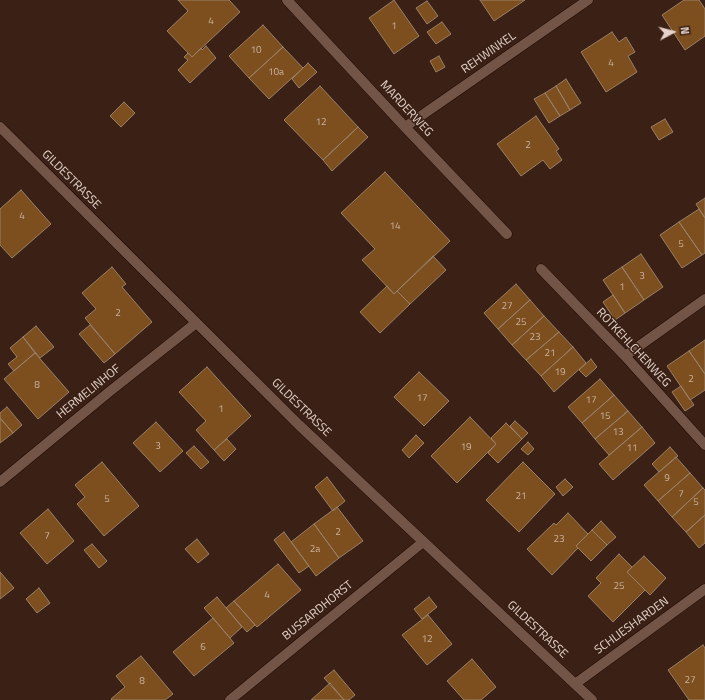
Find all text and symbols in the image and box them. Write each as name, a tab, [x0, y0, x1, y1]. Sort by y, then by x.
north arrow	[653, 12, 693, 52]
house number: 4	[208, 16, 214, 28]
house number: 1	[391, 21, 397, 33]
text: N	[677, 26, 693, 35]
street label: REHWINKEL	[459, 29, 519, 77]
house number: 10	[250, 45, 262, 57]
house number: 4	[608, 58, 614, 70]
house number: 10a	[268, 67, 284, 79]
street label: MARDERWEG	[377, 78, 435, 140]
house number: 12	[315, 117, 327, 129]
house number: 2	[525, 140, 531, 152]
street label: GILDESTRASSE	[39, 148, 103, 212]
house number: 4	[19, 211, 25, 223]
house number: 14	[389, 221, 401, 233]
house number: 5	[678, 239, 684, 251]
house number: 3	[639, 271, 645, 283]
house number: 1	[619, 282, 625, 294]
house number: 27	[501, 301, 513, 313]
street label: ROTKEHLCHENWEG	[593, 306, 673, 390]
house number: 2	[115, 308, 121, 320]
house number: 25	[515, 317, 527, 329]
house number: 23	[529, 332, 541, 344]
house number: 21	[544, 348, 556, 360]
street label: HERMELINHOF	[54, 362, 124, 422]
house number: 19	[554, 367, 566, 379]
house number: 2	[688, 374, 694, 386]
street label: GILDESTRASSE	[268, 376, 334, 440]
house number: 8	[34, 380, 40, 392]
house number: 17	[416, 393, 428, 405]
house number: 17	[585, 395, 597, 407]
house number: 1	[218, 404, 224, 416]
house number: 15	[599, 411, 611, 423]
house number: 13	[612, 427, 624, 439]
house number: 3	[155, 441, 161, 453]
house number: 19	[460, 442, 472, 454]
house number: 11	[626, 443, 638, 455]
house number: 9	[664, 473, 670, 485]
house number: 7	[678, 489, 684, 501]
house number: 21	[515, 491, 527, 503]
house number: 5	[104, 494, 110, 506]
house number: 5	[693, 497, 699, 509]
house number: 2	[335, 527, 341, 539]
house number: 7	[44, 531, 50, 543]
house number: 23	[553, 534, 565, 546]
house number: 2a	[310, 544, 320, 556]
street label: BUSSARDHORST	[280, 578, 356, 644]
house number: 25	[613, 581, 625, 593]
house number: 4	[264, 590, 270, 602]
street label: SCHLIESHARDEN	[592, 594, 672, 658]
street label: GILDESTRASSE	[504, 598, 570, 662]
house number: 12	[421, 634, 433, 646]
house number: 6	[200, 642, 206, 654]
house number: 27	[684, 675, 696, 687]
house number: 8	[139, 676, 145, 688]

